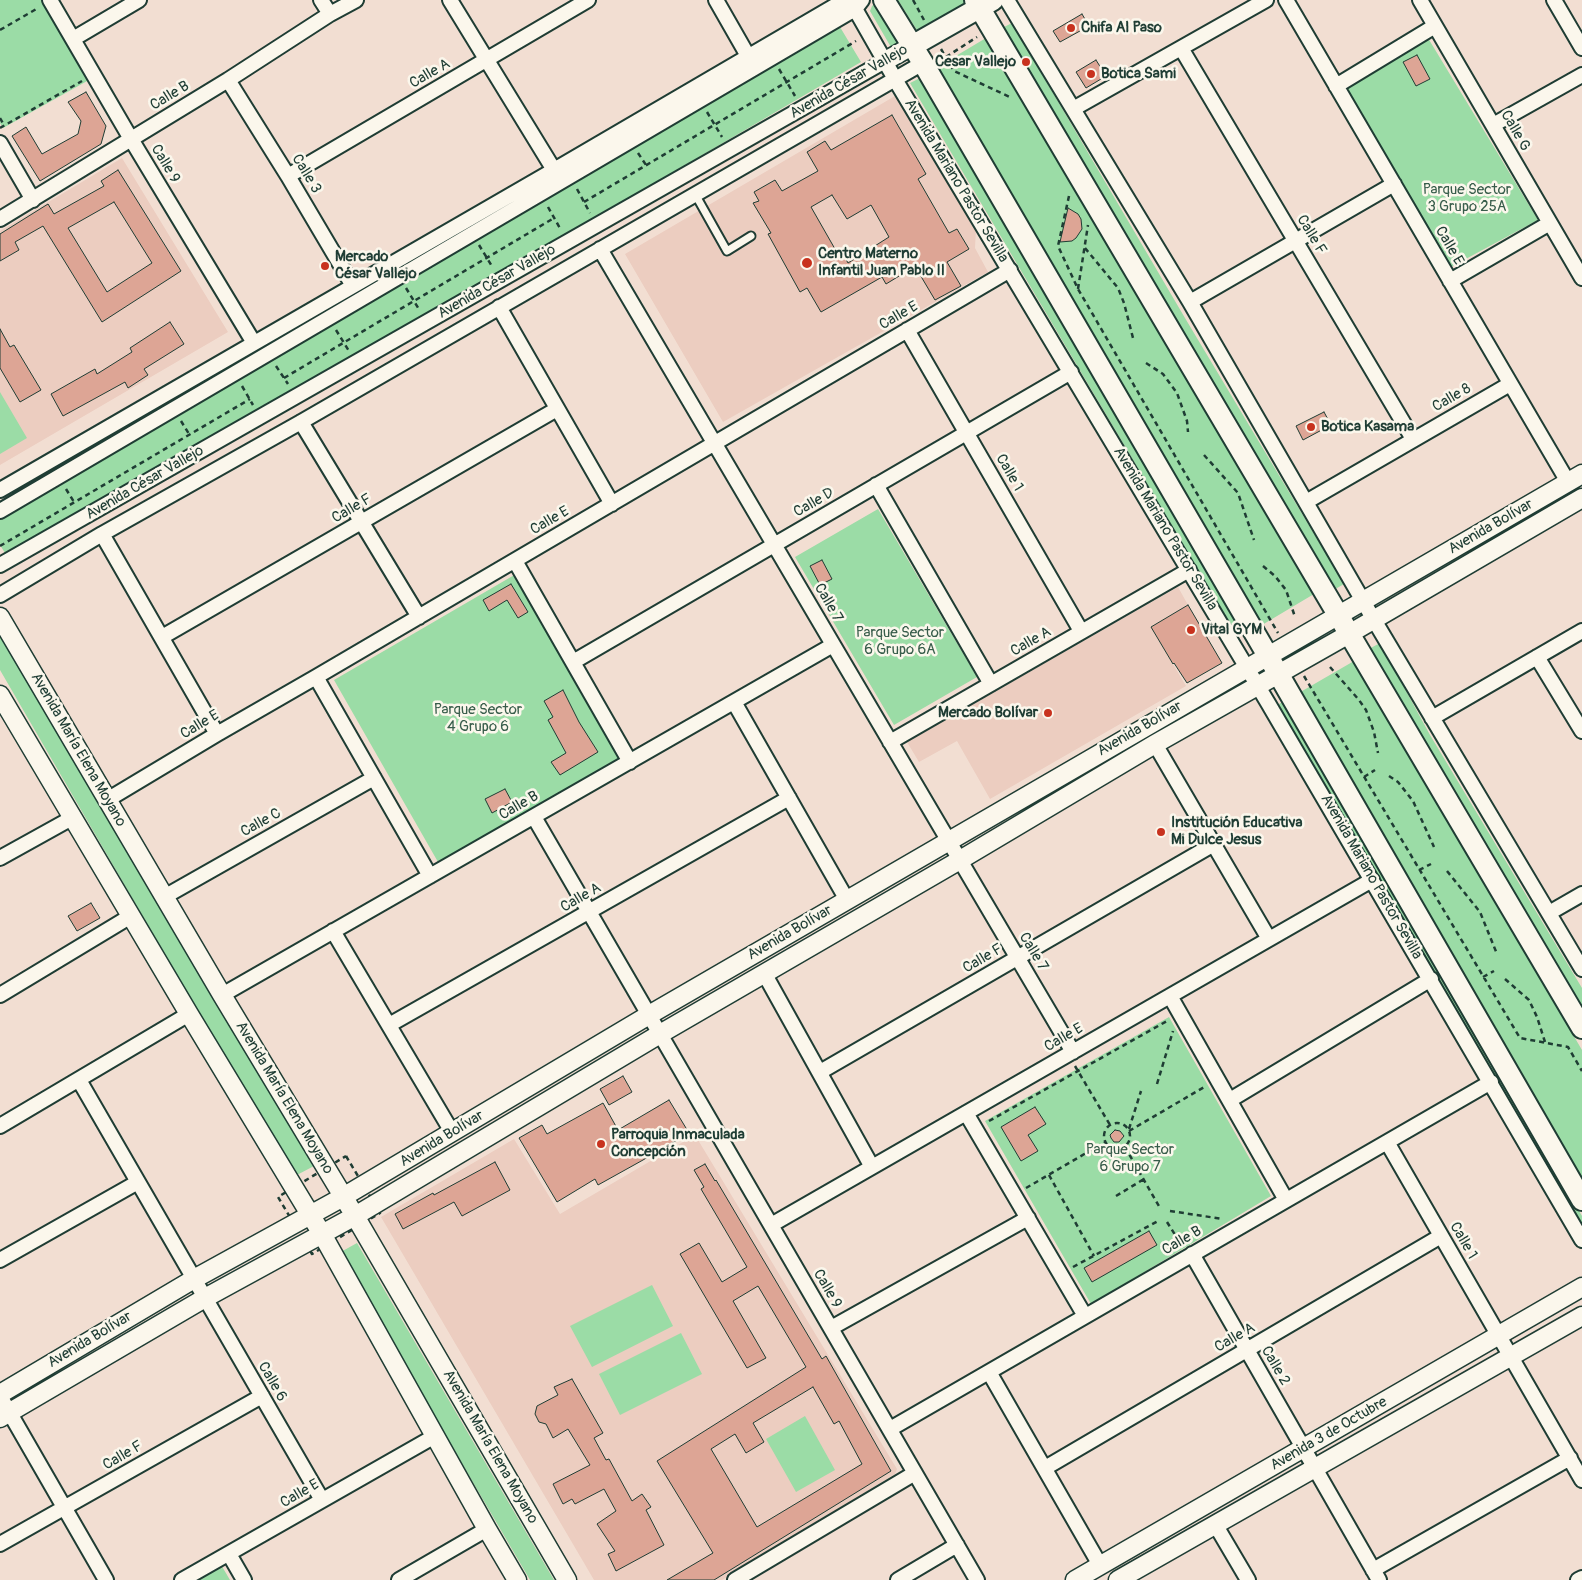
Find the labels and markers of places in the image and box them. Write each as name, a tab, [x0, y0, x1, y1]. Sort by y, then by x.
place label: Chifa Al Paso	[1081, 19, 1162, 37]
marker: Chifa Al Paso	[1065, 22, 1077, 34]
place label: Cesar Vallejo	[935, 53, 1016, 71]
marker: Cesar Vallejo	[1020, 56, 1032, 68]
place label: Botica Sami	[1101, 65, 1176, 83]
marker: Botica Sami	[1085, 68, 1097, 80]
place label: Centro Materno Infantil Juan Pablo II	[818, 245, 945, 280]
place label: Mercado César Vallejo	[335, 248, 417, 283]
marker: Centro Materno Infantil Juan Pablo II	[800, 256, 814, 270]
marker: Mercado César Vallejo	[319, 260, 331, 272]
place label: Botica Kasama	[1321, 418, 1414, 436]
marker: Botica Kasama	[1305, 421, 1317, 433]
place label: Vital GYM	[1201, 621, 1262, 639]
marker: Vital GYM	[1185, 624, 1197, 636]
place label: Mercado Bolívar	[938, 704, 1038, 722]
marker: Mercado Bolívar	[1042, 707, 1054, 719]
place label: Institución Educativa Mi Dulce Jesus	[1171, 814, 1302, 849]
marker: Institución Educativa Mi Dulce Jesus	[1155, 826, 1167, 838]
place label: Parroquia Inmaculada Concepción	[611, 1126, 745, 1161]
marker: Parroquia Inmaculada Concepción	[595, 1138, 607, 1150]

